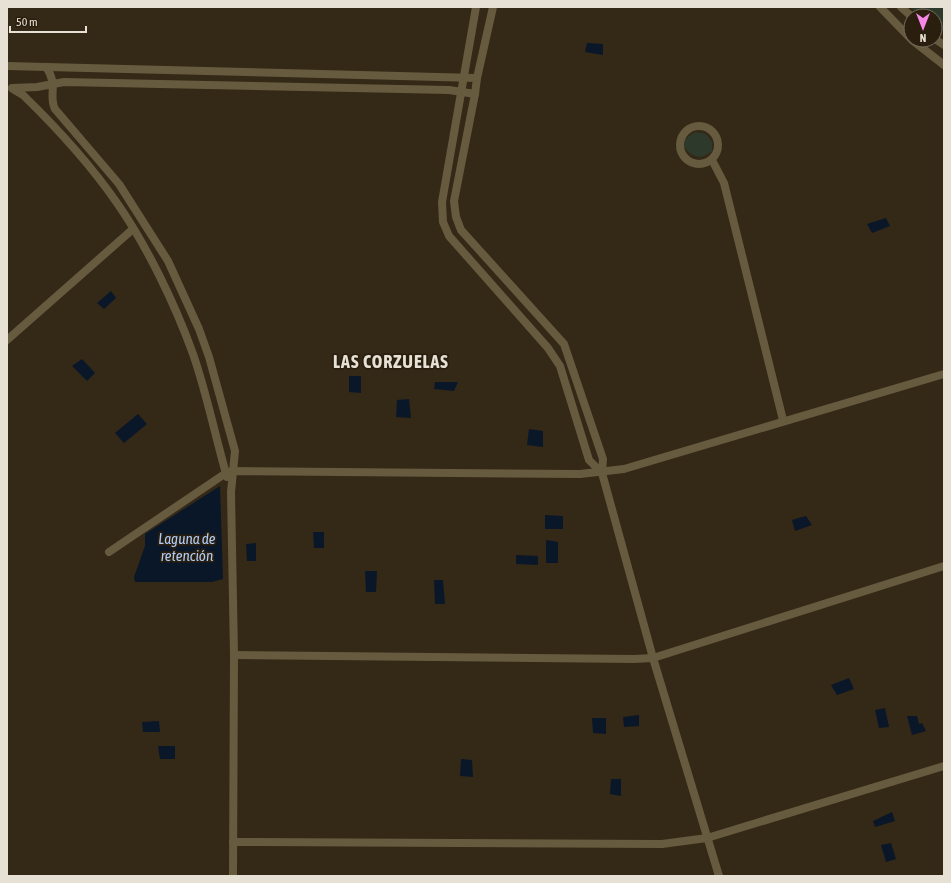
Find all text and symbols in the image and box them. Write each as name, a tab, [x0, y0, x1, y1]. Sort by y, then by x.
scale bar	[10, 8, 86, 34]
north arrow	[903, 8, 943, 48]
text: 50 m	[16, 15, 38, 29]
text: N	[920, 32, 926, 44]
district label: LAS CORZUELAS	[333, 351, 449, 372]
water label: Laguna de retención	[158, 530, 216, 564]

